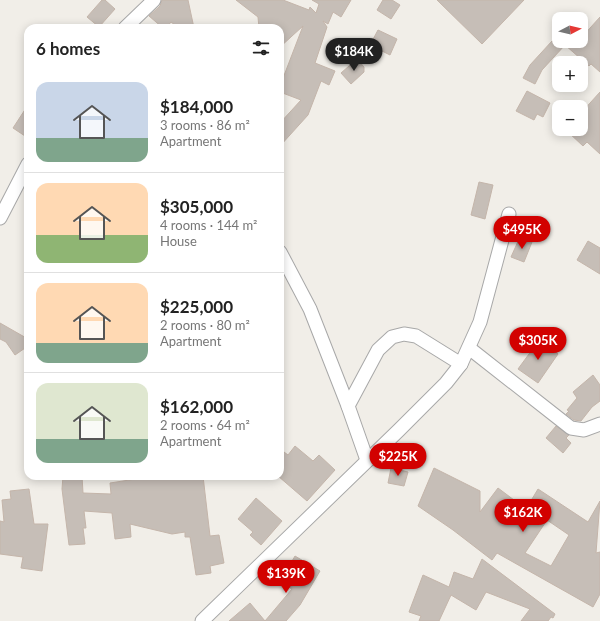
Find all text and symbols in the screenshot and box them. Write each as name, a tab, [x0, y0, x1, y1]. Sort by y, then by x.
north arrow	[552, 12, 588, 48]
map controls	[552, 12, 588, 136]
icon: filters	[250, 37, 272, 59]
text: 6 homes	[36, 38, 100, 59]
pin: $184K	[326, 38, 382, 72]
text: $184K	[334, 43, 374, 59]
button: +	[552, 56, 588, 92]
text: $184,000	[160, 96, 233, 117]
icon: home	[68, 98, 116, 146]
button: −	[552, 100, 588, 136]
text: 3 rooms · 86 m²	[160, 117, 250, 133]
text: Apartment	[160, 133, 221, 149]
text: $305,000	[160, 196, 233, 217]
icon: home	[68, 199, 116, 247]
pin: $495K	[494, 216, 550, 250]
text: 4 rooms · 144 m²	[160, 217, 257, 233]
text: $495K	[502, 221, 542, 237]
text: House	[160, 233, 197, 249]
text: $225,000	[160, 296, 233, 317]
icon: home	[68, 299, 116, 347]
text: 2 rooms · 80 m²	[160, 317, 250, 333]
pin: $305K	[510, 327, 566, 361]
text: $305K	[518, 332, 558, 348]
text: Apartment	[160, 333, 221, 349]
text: $162,000	[160, 396, 233, 417]
icon: home	[68, 399, 116, 447]
text: 2 rooms · 64 m²	[160, 417, 250, 433]
text: Apartment	[160, 433, 221, 449]
pin: $225K	[370, 443, 426, 477]
text: $225K	[378, 448, 418, 464]
pin: $162K	[495, 499, 551, 533]
text: $162K	[503, 504, 543, 520]
pin: $139K	[258, 560, 314, 594]
text: $139K	[266, 565, 306, 581]

